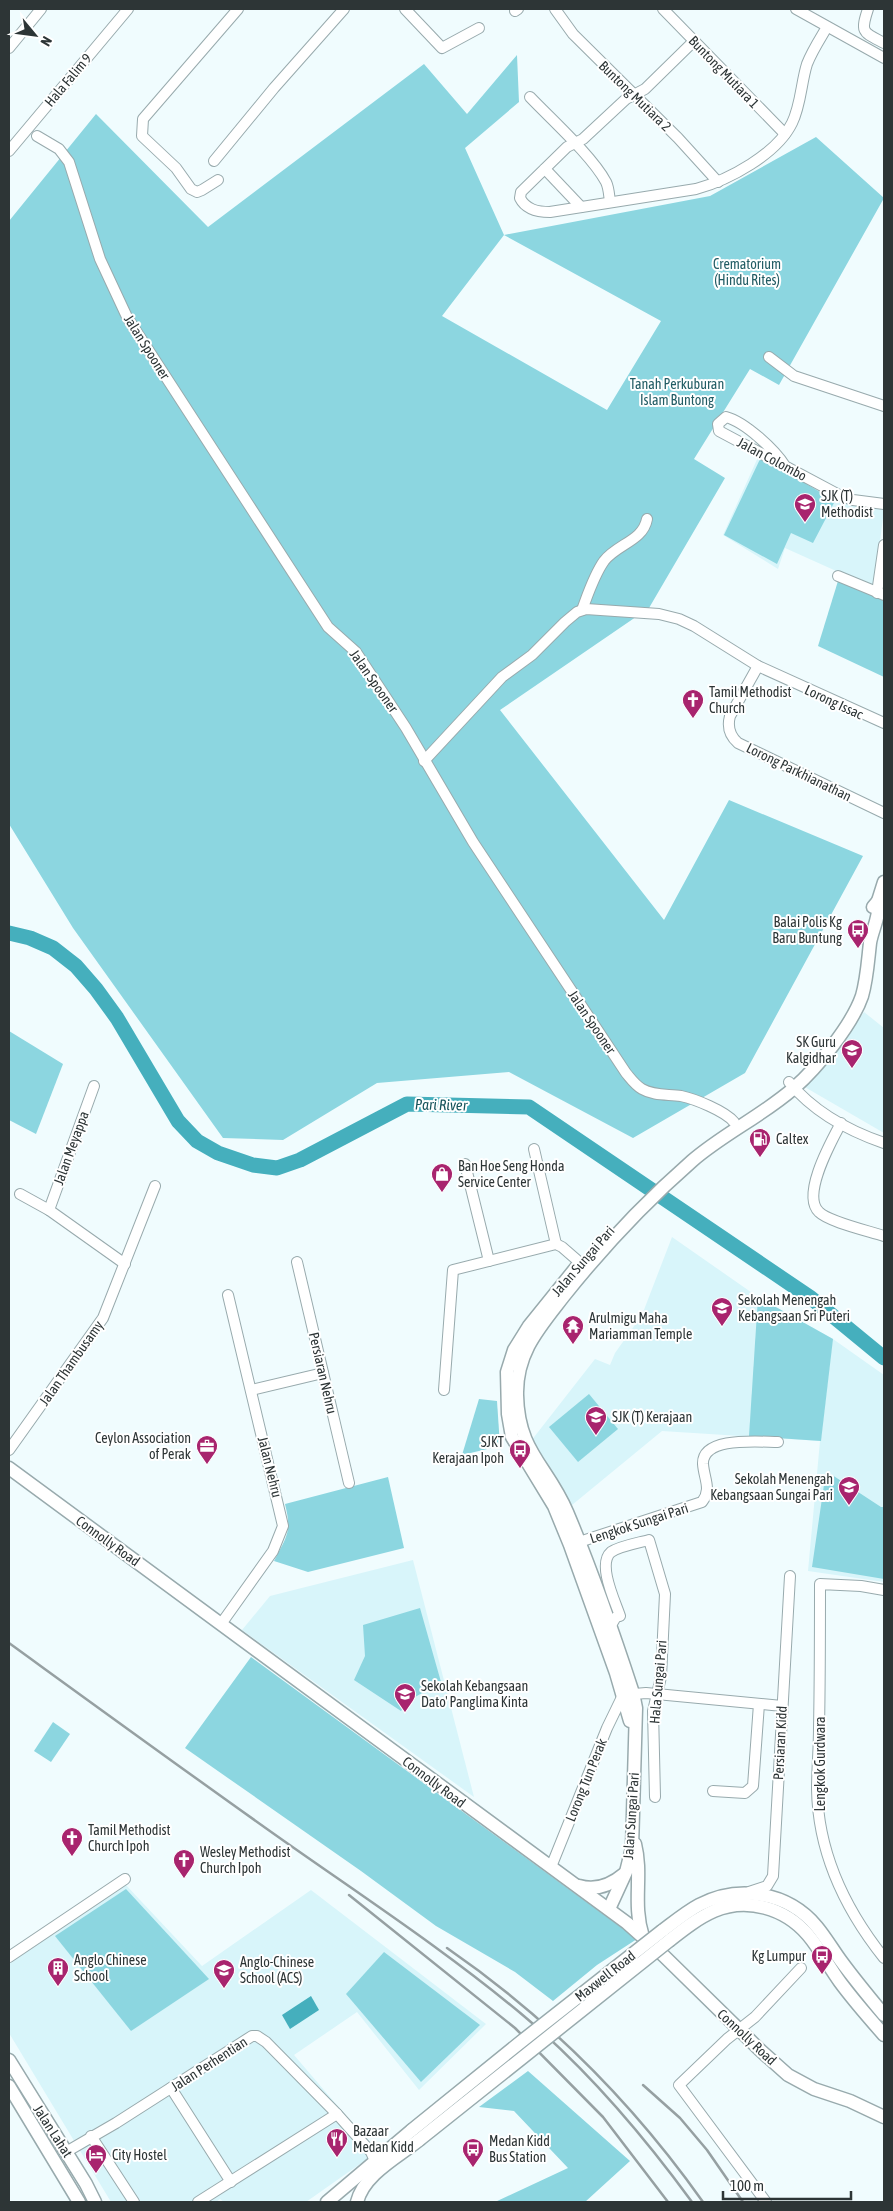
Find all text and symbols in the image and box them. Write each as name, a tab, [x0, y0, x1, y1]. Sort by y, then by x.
north arrow	[10, 10, 60, 60]
street label: Buntong Mutiara 1	[686, 33, 762, 111]
text: N	[37, 34, 55, 49]
street label: Hala Falim 9	[41, 50, 95, 110]
street label: Buntong Mutiara 2	[596, 58, 674, 134]
park label: Crematorium (Hindu Rites)	[713, 256, 781, 288]
street label: Jalan Spooner	[121, 312, 174, 383]
park label: Tanah Perkuburan Islam Buntong	[630, 376, 724, 408]
street label: Jalan Colombo	[735, 434, 809, 484]
place label: SJK (T) Methodist	[821, 488, 873, 520]
school or university icon: SJK (T) Methodist	[793, 492, 817, 523]
street label: Jalan Spooner	[347, 647, 402, 716]
street label: Lorong Issac	[802, 682, 866, 723]
place label: Tamil Methodist Church	[709, 684, 792, 716]
church icon: Tamil Methodist Church	[681, 688, 705, 719]
street label: Lorong Parkhianathan	[744, 740, 854, 804]
place label: Balai Polis Kg Baru Buntung	[772, 914, 842, 946]
bus stop icon: Balai Polis Kg Baru Buntung	[846, 918, 870, 949]
street label: Jalan Spooner	[565, 987, 619, 1057]
place label: SK Guru Kalgidhar	[786, 1034, 837, 1066]
school or university icon: SK Guru Kalgidhar	[840, 1038, 864, 1069]
water label: Pari River	[415, 1096, 468, 1113]
street label: Jalan Meyappa	[50, 1109, 92, 1187]
fuel station icon: Caltex	[748, 1127, 772, 1158]
place label: Caltex	[776, 1131, 809, 1147]
place label: Ban Hoe Seng Honda Service Center	[458, 1158, 564, 1190]
shop icon: Ban Hoe Seng Honda Service Center	[430, 1162, 454, 1193]
street label: Jalan Sungai Pari	[548, 1223, 618, 1299]
place label: Sekolah Menengah Kebangsaan Sri Puteri	[738, 1292, 850, 1324]
school or university icon: Sekolah Menengah Kebangsaan Sri Puteri	[710, 1296, 734, 1327]
place label: Arulmigu Maha Mariamman Temple	[589, 1310, 692, 1342]
temple icon: Arulmigu Maha Mariamman Temple	[561, 1314, 585, 1345]
street label: Jalan Thambusamy	[36, 1317, 106, 1408]
street label: Persiaran Nehru	[306, 1331, 340, 1415]
school or university icon: SJK (T) Kerajaan	[584, 1405, 608, 1436]
place label: SJK (T) Kerajaan	[612, 1409, 692, 1425]
place label: Ceylon Association of Perak	[95, 1430, 191, 1462]
office icon: Ceylon Association of Perak	[195, 1434, 219, 1465]
place label: SJKT Kerajaan Ipoh	[432, 1434, 504, 1466]
street label: Jalan Nehru	[255, 1435, 285, 1499]
bus stop icon: SJKT Kerajaan Ipoh	[508, 1438, 532, 1469]
place label: Sekolah Menengah Kebangsaan Sungai Pari	[710, 1471, 833, 1503]
school or university icon: Sekolah Menengah Kebangsaan Sungai Pari	[837, 1475, 861, 1506]
street label: Lengkok Sungai Pari	[588, 1500, 690, 1546]
street label: Connolly Road	[73, 1513, 143, 1569]
street label: Hala Sungai Pari	[646, 1639, 670, 1725]
place label: Sekolah Kebangsaan Dato' Panglima Kinta	[421, 1678, 528, 1710]
school or university icon: Sekolah Kebangsaan Dato' Panglima Kinta	[393, 1682, 417, 1713]
street label: Persiaran Kidd	[770, 1705, 790, 1781]
street label: Lengkok Gurdwara	[812, 1716, 828, 1812]
street label: Lorong Tun Perak	[562, 1736, 610, 1824]
street label: Connolly Road	[399, 1753, 469, 1811]
street label: Jalan Sungai Pari	[620, 1772, 642, 1860]
place label: Tamil Methodist Church Ipoh	[88, 1822, 171, 1854]
church icon: Tamil Methodist Church Ipoh	[60, 1826, 84, 1857]
place label: Wesley Methodist Church Ipoh	[200, 1844, 290, 1876]
church icon: Wesley Methodist Church Ipoh	[172, 1848, 196, 1879]
bus stop icon: Kg Lumpur	[810, 1944, 834, 1975]
street label: Maxwell Road	[572, 1947, 638, 2005]
place label: Kg Lumpur	[751, 1948, 807, 1964]
place label: Anglo Chinese School	[74, 1952, 147, 1984]
place label: Anglo-Chinese School (ACS)	[240, 1954, 314, 1986]
building icon: Anglo Chinese School	[46, 1956, 70, 1987]
school or university icon: Anglo-Chinese School (ACS)	[212, 1958, 236, 1989]
street label: Connolly Road	[714, 2006, 780, 2068]
street label: Jalan Perhentian	[168, 2033, 250, 2095]
street label: Jalan Lahat	[30, 2102, 76, 2160]
place label: Bazaar Medan Kidd	[353, 2123, 414, 2155]
restaurant icon: Bazaar Medan Kidd	[325, 2127, 349, 2158]
place label: Medan Kidd Bus Station	[489, 2133, 550, 2165]
bus stop icon: Medan Kidd Bus Station	[461, 2137, 485, 2168]
hotel icon: City Hostel	[84, 2143, 108, 2174]
place label: City Hostel	[112, 2147, 167, 2163]
scale bar	[723, 2168, 850, 2200]
text: 100 m	[730, 2177, 764, 2194]

